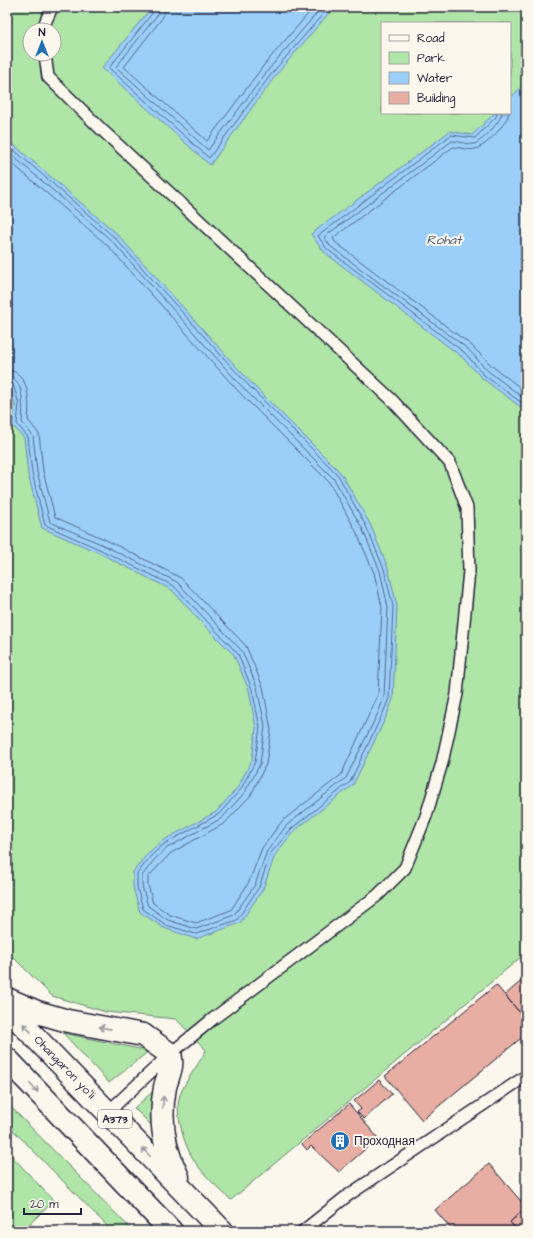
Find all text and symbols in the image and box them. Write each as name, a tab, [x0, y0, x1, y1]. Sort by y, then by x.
north arrow	[22, 22, 62, 62]
legend	[381, 22, 511, 114]
text: N	[39, 25, 46, 40]
text: Road	[417, 30, 445, 47]
text: Park	[417, 50, 445, 67]
text: Water	[417, 70, 453, 87]
text: Building	[417, 90, 455, 108]
water label: Rohat	[427, 231, 463, 249]
one-way arrow	[22, 1023, 32, 1033]
one-way arrow	[98, 1024, 111, 1032]
street label: Ohangaron yoʻli	[29, 1032, 99, 1104]
one-way arrow	[29, 1083, 39, 1093]
one-way arrow	[159, 1096, 167, 1109]
road number: A373	[98, 1110, 132, 1128]
building icon: Проходная	[329, 1130, 351, 1152]
place label: Проходная	[354, 1133, 415, 1150]
one-way arrow	[141, 1147, 151, 1157]
scale bar	[24, 1190, 81, 1216]
text: 20 m	[30, 1196, 59, 1213]

